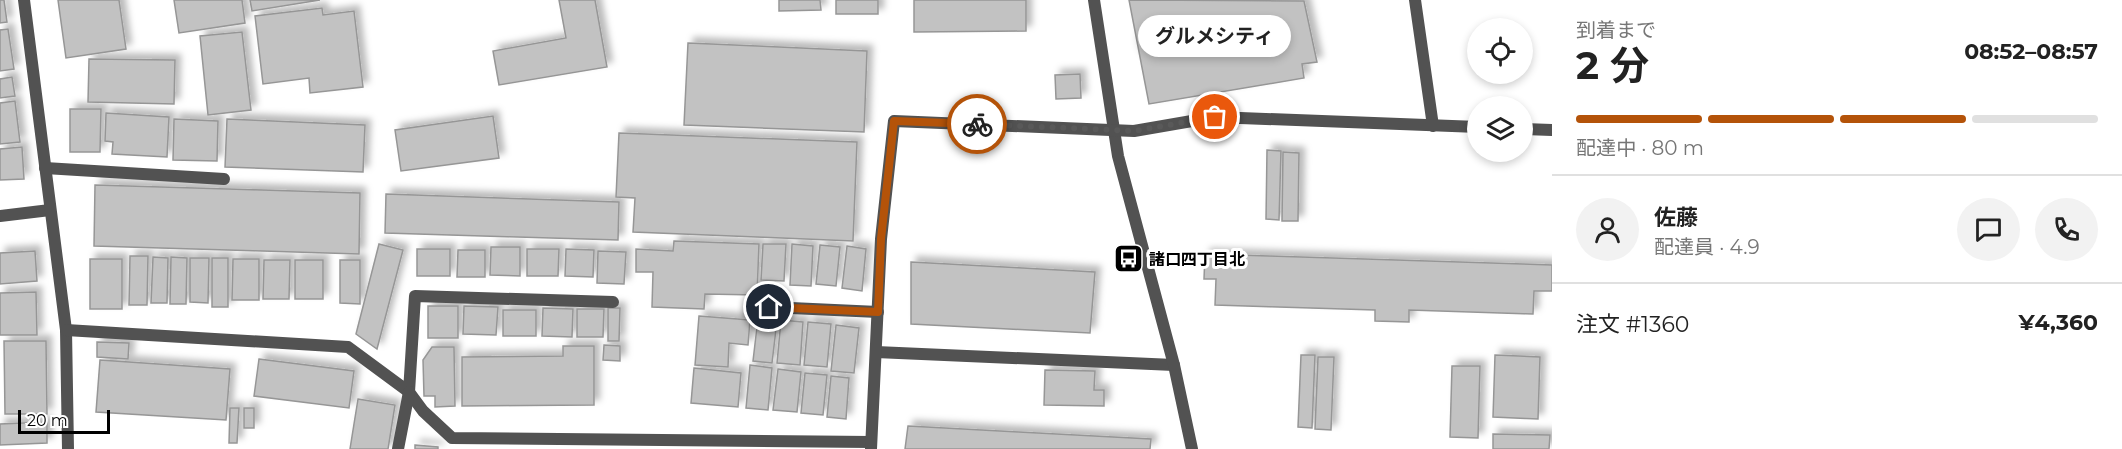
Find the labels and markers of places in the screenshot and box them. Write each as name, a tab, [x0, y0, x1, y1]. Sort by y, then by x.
callout: グルメシティ	[1138, 15, 1292, 57]
pin	[1189, 91, 1240, 142]
bus stop icon: 諸口四丁目北	[1112, 243, 1144, 275]
place label: 諸口四丁目北	[1149, 250, 1245, 269]
pin	[743, 281, 794, 332]

